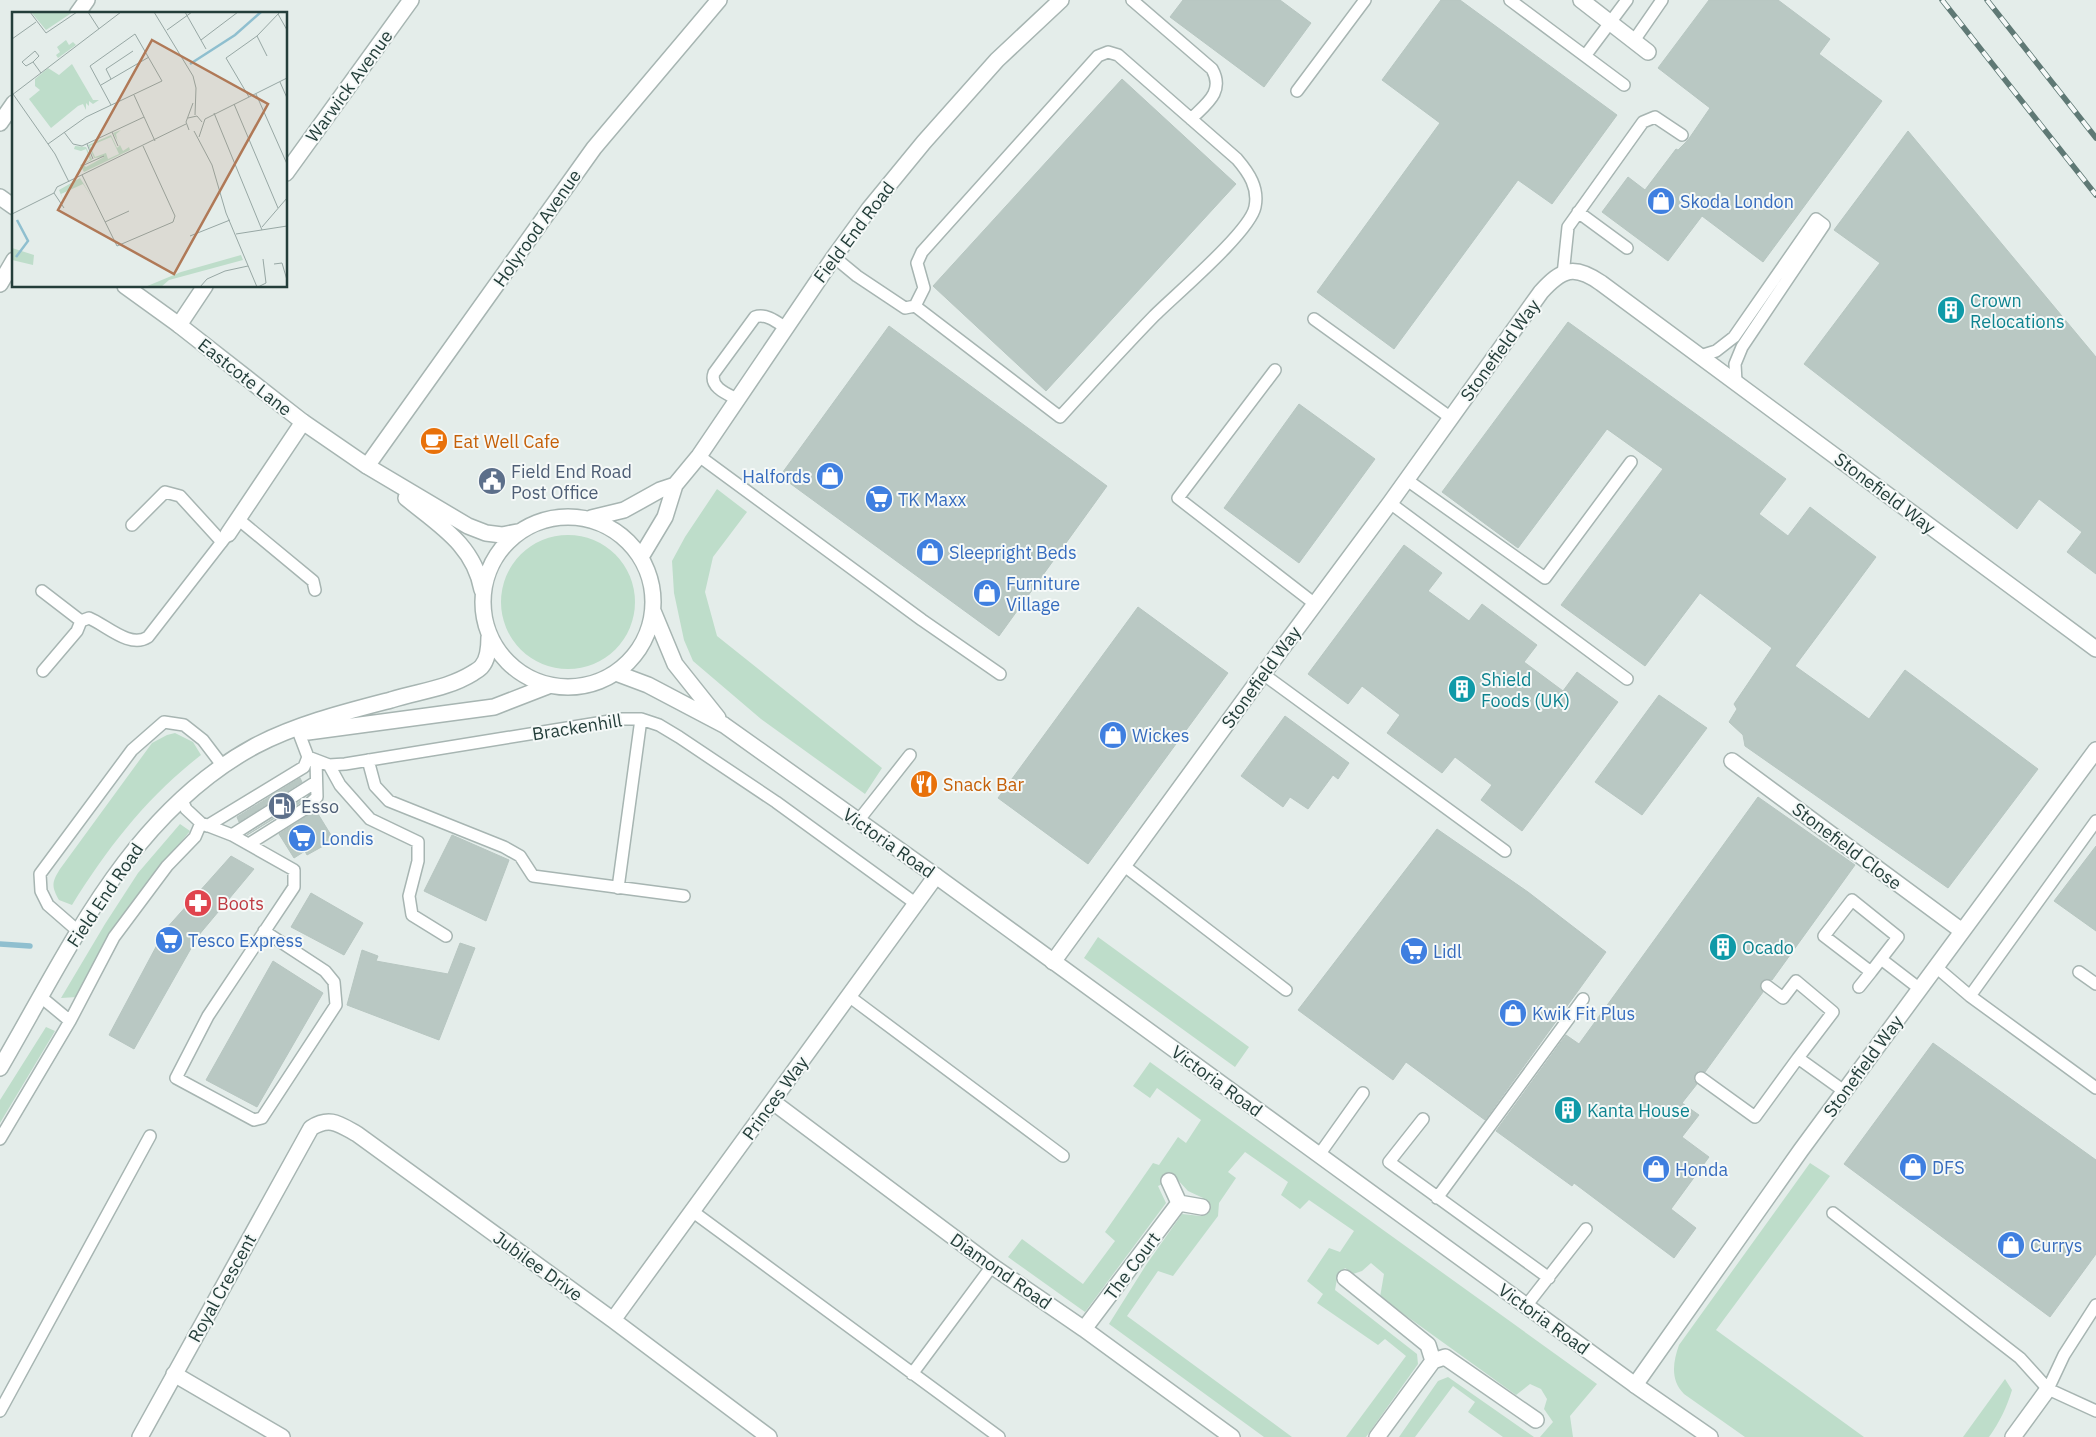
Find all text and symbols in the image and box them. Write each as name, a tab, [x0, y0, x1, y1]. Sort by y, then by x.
inset map	[12, 12, 288, 288]
street label: Warwick Avenue	[300, 25, 398, 147]
street label: Holyrood Avenue	[488, 165, 586, 291]
street label: Field End Road	[808, 177, 900, 287]
shop icon: Skoda London	[1646, 186, 1676, 216]
place label: Skoda London	[1680, 190, 1794, 213]
place label: Crown Relocations	[1970, 289, 2065, 333]
street label: Stonefield Way	[1455, 294, 1545, 406]
building icon: Crown Relocations	[1936, 295, 1966, 325]
street label: Eastcote Lane	[193, 333, 297, 421]
cafe icon: Eat Well Cafe	[419, 426, 449, 456]
place label: Eat Well Cafe	[453, 430, 560, 453]
street label: Stonefield Way	[1830, 447, 1940, 539]
place label: Field End Road Post Office	[511, 460, 632, 504]
shop icon: Halfords	[815, 461, 845, 491]
place label: Halfords	[742, 465, 811, 488]
public building icon: Field End Road Post Office	[477, 466, 507, 496]
supermarket icon: TK Maxx	[864, 484, 894, 514]
place label: TK Maxx	[898, 488, 966, 511]
shop icon: Sleepright Beds	[915, 537, 945, 567]
place label: Sleepright Beds	[949, 541, 1077, 564]
place label: Furniture Village	[1006, 572, 1080, 616]
shop icon: Furniture Village	[972, 578, 1002, 608]
street label: Stonefield Way	[1216, 621, 1306, 733]
place label: Shield Foods (UK)	[1481, 668, 1570, 712]
building icon: Shield Foods (UK)	[1447, 674, 1477, 704]
street label: Brackenhill	[530, 709, 624, 745]
shop icon: Wickes	[1098, 720, 1128, 750]
place label: Wickes	[1132, 724, 1189, 747]
restaurant icon: Snack Bar	[909, 769, 939, 799]
place label: Snack Bar	[943, 773, 1024, 796]
fuel station icon: Esso	[267, 791, 297, 821]
place label: Esso	[301, 795, 339, 818]
street label: Stonefield Close	[1788, 797, 1906, 895]
street label: Victoria Road	[838, 803, 940, 883]
supermarket icon: Londis	[287, 823, 317, 853]
place label: Londis	[321, 827, 374, 850]
street label: Field End Road	[62, 838, 148, 952]
pharmacy icon: Boots	[183, 888, 213, 918]
place label: Boots	[217, 892, 264, 915]
supermarket icon: Tesco Express	[154, 925, 184, 955]
place label: Tesco Express	[188, 929, 303, 952]
building icon: Ocado	[1708, 932, 1738, 962]
supermarket icon: Lidl	[1399, 936, 1429, 966]
place label: Ocado	[1742, 936, 1794, 959]
place label: Lidl	[1433, 940, 1462, 963]
shop icon: Kwik Fit Plus	[1498, 998, 1528, 1028]
place label: Kwik Fit Plus	[1532, 1002, 1635, 1025]
street label: Stonefield Way	[1818, 1010, 1908, 1122]
street label: Victoria Road	[1167, 1040, 1267, 1122]
street label: Princes Way	[737, 1051, 813, 1145]
building icon: Kanta House	[1553, 1095, 1583, 1125]
place label: Kanta House	[1587, 1099, 1690, 1122]
shop icon: DFS	[1898, 1152, 1928, 1182]
shop icon: Honda	[1641, 1154, 1671, 1184]
place label: DFS	[1932, 1156, 1965, 1179]
place label: Honda	[1675, 1158, 1728, 1181]
street label: Jubilee Drive	[489, 1226, 587, 1306]
street label: The Court	[1099, 1227, 1165, 1305]
street label: Diamond Road	[946, 1228, 1056, 1314]
street label: Royal Crescent	[183, 1230, 261, 1346]
shop icon: Currys	[1996, 1230, 2026, 1260]
place label: Currys	[2030, 1234, 2082, 1257]
street label: Victoria Road	[1494, 1278, 1594, 1360]

